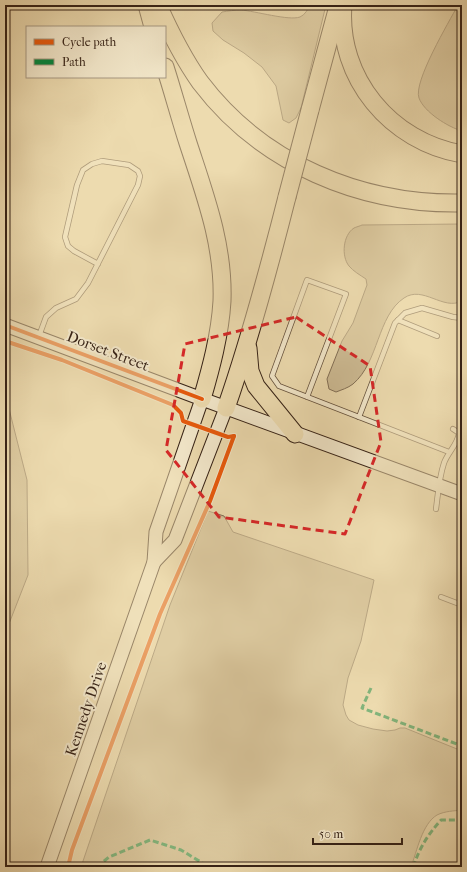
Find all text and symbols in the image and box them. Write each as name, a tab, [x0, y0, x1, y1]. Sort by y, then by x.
legend	[26, 26, 166, 78]
text: Cycle path	[62, 35, 117, 49]
text: Path	[62, 55, 86, 69]
street label: Dorset Street	[64, 327, 152, 375]
street label: Kennedy Drive	[61, 659, 111, 759]
scale bar	[313, 820, 402, 846]
text: 50 m	[319, 827, 343, 841]

